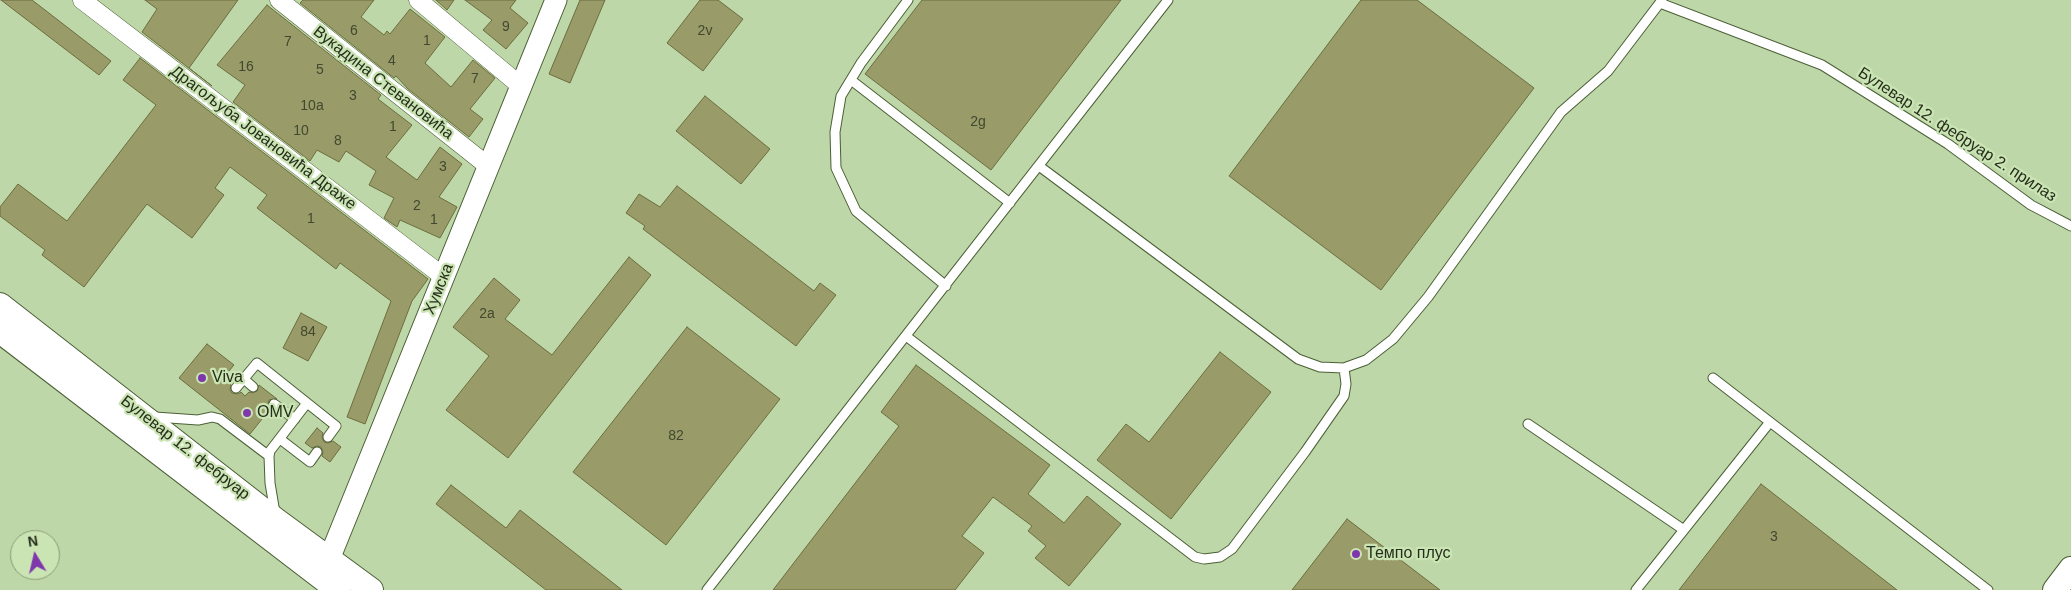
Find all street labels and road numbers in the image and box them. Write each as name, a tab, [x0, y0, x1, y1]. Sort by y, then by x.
street label: Вукадина Стевановића	[309, 22, 457, 144]
street label: Драгољуба Јовановића Драже	[166, 62, 360, 214]
street label: Булевар 12. фебруар 2. прилаз	[1854, 64, 2060, 206]
street label: Хумска	[420, 261, 458, 317]
street label: Булевар 12. фебруар	[117, 392, 253, 504]

